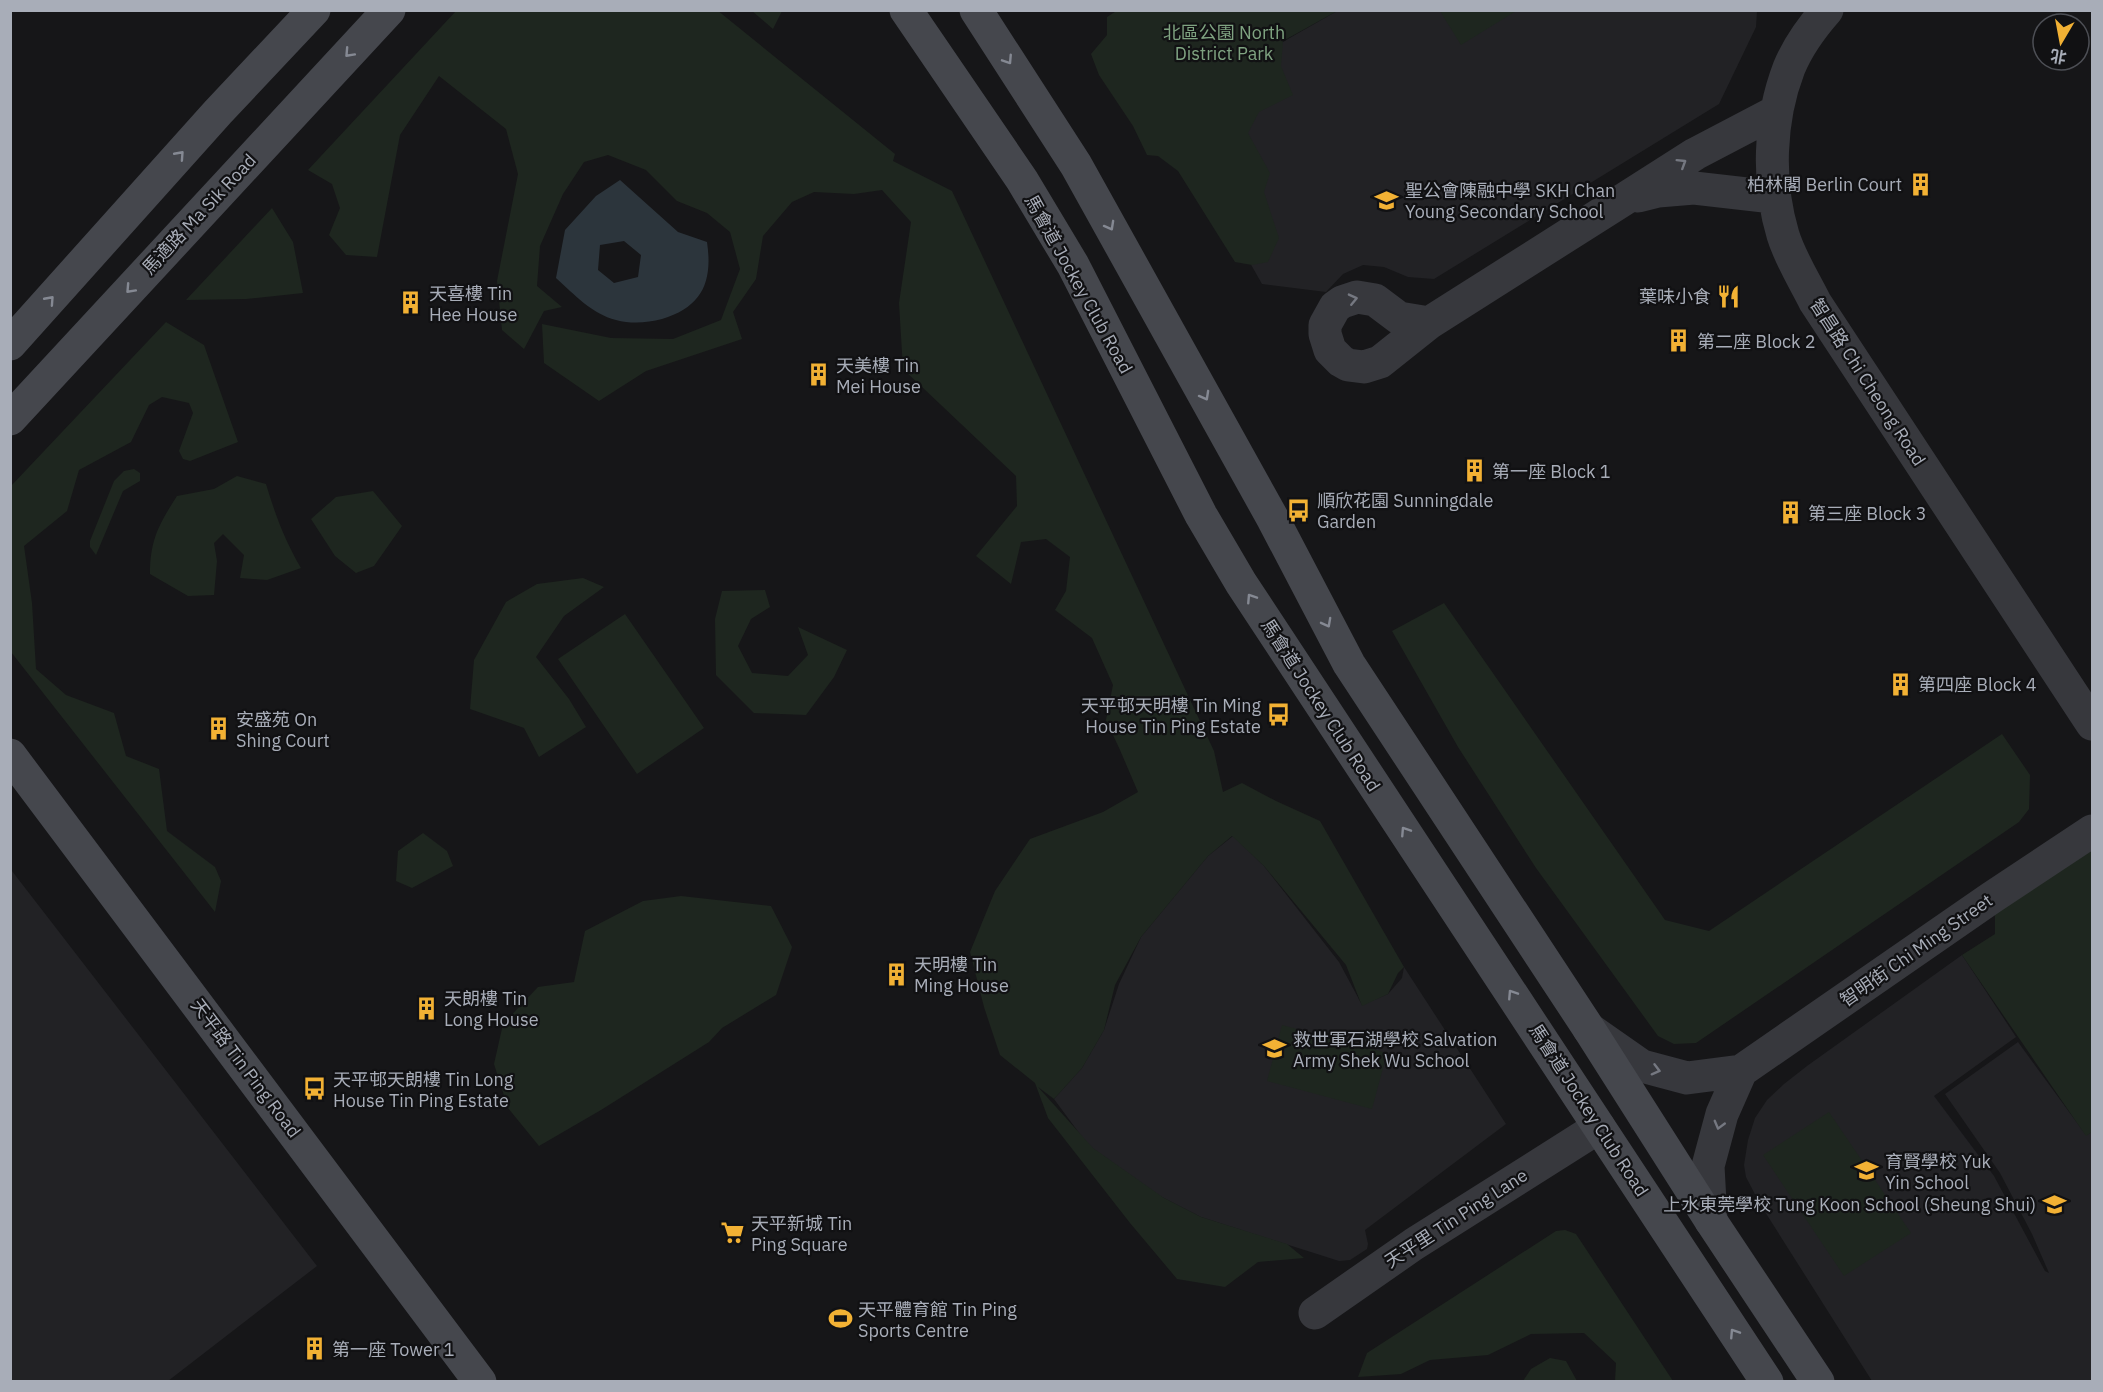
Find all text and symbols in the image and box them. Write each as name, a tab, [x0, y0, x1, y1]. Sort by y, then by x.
north arrow	[2031, 12, 2091, 72]
park label: 北區公園 North District Park	[1163, 21, 1285, 65]
text: 北	[2049, 46, 2068, 68]
one-way arrow	[345, 47, 356, 57]
one-way arrow	[1001, 53, 1012, 64]
street label: 馬適路 Ma Sik Road	[137, 149, 261, 279]
one-way arrow	[173, 151, 184, 162]
one-way arrow	[1676, 158, 1686, 170]
building icon: 柏林閣 Berlin Court	[1907, 171, 1933, 197]
place label: 柏林閣 Berlin Court	[1747, 173, 1902, 196]
place label: 聖公會陳融中學 SKH Chan Young Secondary School	[1405, 179, 1615, 223]
school or university icon: 聖公會陳融中學 SKH Chan Young Secondary School	[1374, 187, 1400, 213]
street label: 馬會道 Jockey Club Road	[1020, 190, 1138, 378]
one-way arrow	[1103, 220, 1114, 230]
one-way arrow	[127, 281, 138, 292]
place label: 天喜樓 Tin Hee House	[429, 282, 518, 326]
restaurant icon: 葉味小食	[1716, 283, 1742, 309]
place label: 葉味小食	[1639, 285, 1711, 308]
building icon: 天喜樓 Tin Hee House	[398, 290, 424, 316]
one-way arrow	[1348, 293, 1358, 306]
street label: 智昌路 Chi Cheong Road	[1805, 294, 1931, 470]
one-way arrow	[43, 296, 54, 307]
building icon: 第二座 Block 2	[1666, 328, 1692, 354]
place label: 第二座 Block 2	[1697, 330, 1816, 353]
place label: 天美樓 Tin Mei House	[836, 354, 921, 398]
building icon: 天美樓 Tin Mei House	[805, 362, 831, 388]
one-way arrow	[1198, 390, 1209, 401]
building icon: 第一座 Block 1	[1461, 458, 1487, 484]
place label: 第一座 Block 1	[1492, 460, 1611, 483]
place label: 順欣花園 Sunningdale Garden	[1317, 489, 1493, 533]
bus stop icon: 順欣花園 Sunningdale Garden	[1286, 497, 1312, 523]
building icon: 第三座 Block 3	[1777, 500, 1803, 526]
place label: 第三座 Block 3	[1808, 502, 1927, 525]
one-way arrow	[1247, 594, 1259, 604]
street label: 馬會道 Jockey Club Road	[1257, 614, 1385, 796]
one-way arrow	[1320, 617, 1331, 628]
building icon: 第四座 Block 4	[1887, 671, 1913, 697]
place label: 第四座 Block 4	[1918, 673, 2037, 696]
place label: 天平邨天明樓 Tin Ming House Tin Ping Estate	[1081, 694, 1261, 738]
bus stop icon: 天平邨天明樓 Tin Ming House Tin Ping Estate	[1266, 702, 1292, 728]
place label: 安盛苑 On Shing Court	[236, 708, 330, 752]
building icon: 安盛苑 On Shing Court	[205, 716, 231, 742]
one-way arrow	[1401, 827, 1412, 838]
street label: 智明街 Chi Ming Street	[1835, 889, 1997, 1011]
place label: 天明樓 Tin Ming House	[914, 953, 1009, 997]
building icon: 天明樓 Tin Ming House	[883, 961, 909, 987]
place label: 天朗樓 Tin Long House	[444, 987, 539, 1031]
one-way arrow	[1508, 990, 1519, 1001]
street label: 天平路 Tin Ping Road	[186, 994, 306, 1142]
building icon: 天朗樓 Tin Long House	[413, 995, 439, 1021]
street label: 馬會道 Jockey Club Road	[1525, 1019, 1653, 1201]
place label: 救世軍石湖學校 Salvation Army Shek Wu School	[1293, 1028, 1497, 1072]
school or university icon: 救世軍石湖學校 Salvation Army Shek Wu School	[1262, 1036, 1288, 1062]
one-way arrow	[1651, 1063, 1661, 1076]
place label: 天平邨天朗樓 Tin Long House Tin Ping Estate	[333, 1068, 514, 1112]
bus stop icon: 天平邨天朗樓 Tin Long House Tin Ping Estate	[302, 1076, 328, 1102]
one-way arrow	[1713, 1120, 1726, 1130]
place label: 育賢學校 Yuk Yin School	[1885, 1150, 1992, 1194]
school or university icon: 育賢學校 Yuk Yin School	[1854, 1158, 1880, 1184]
street label: 天平里 Tin Ping Lane	[1380, 1163, 1532, 1273]
school or university icon: 上水東莞學校 Tung Koon School (Sheung Shui)	[2041, 1191, 2067, 1217]
place label: 上水東莞學校 Tung Koon School (Sheung Shui)	[1663, 1193, 2036, 1216]
place label: 天平新城 Tin Ping Square	[751, 1212, 852, 1256]
supermarket icon: 天平新城 Tin Ping Square	[720, 1220, 746, 1246]
place label: 天平體育館 Tin Ping Sports Centre	[858, 1298, 1017, 1342]
sports icon: 天平體育館 Tin Ping Sports Centre	[827, 1306, 853, 1332]
one-way arrow	[1731, 1328, 1742, 1339]
building icon: 第一座 Tower 1	[301, 1336, 327, 1362]
place label: 第一座 Tower 1	[332, 1338, 455, 1361]

